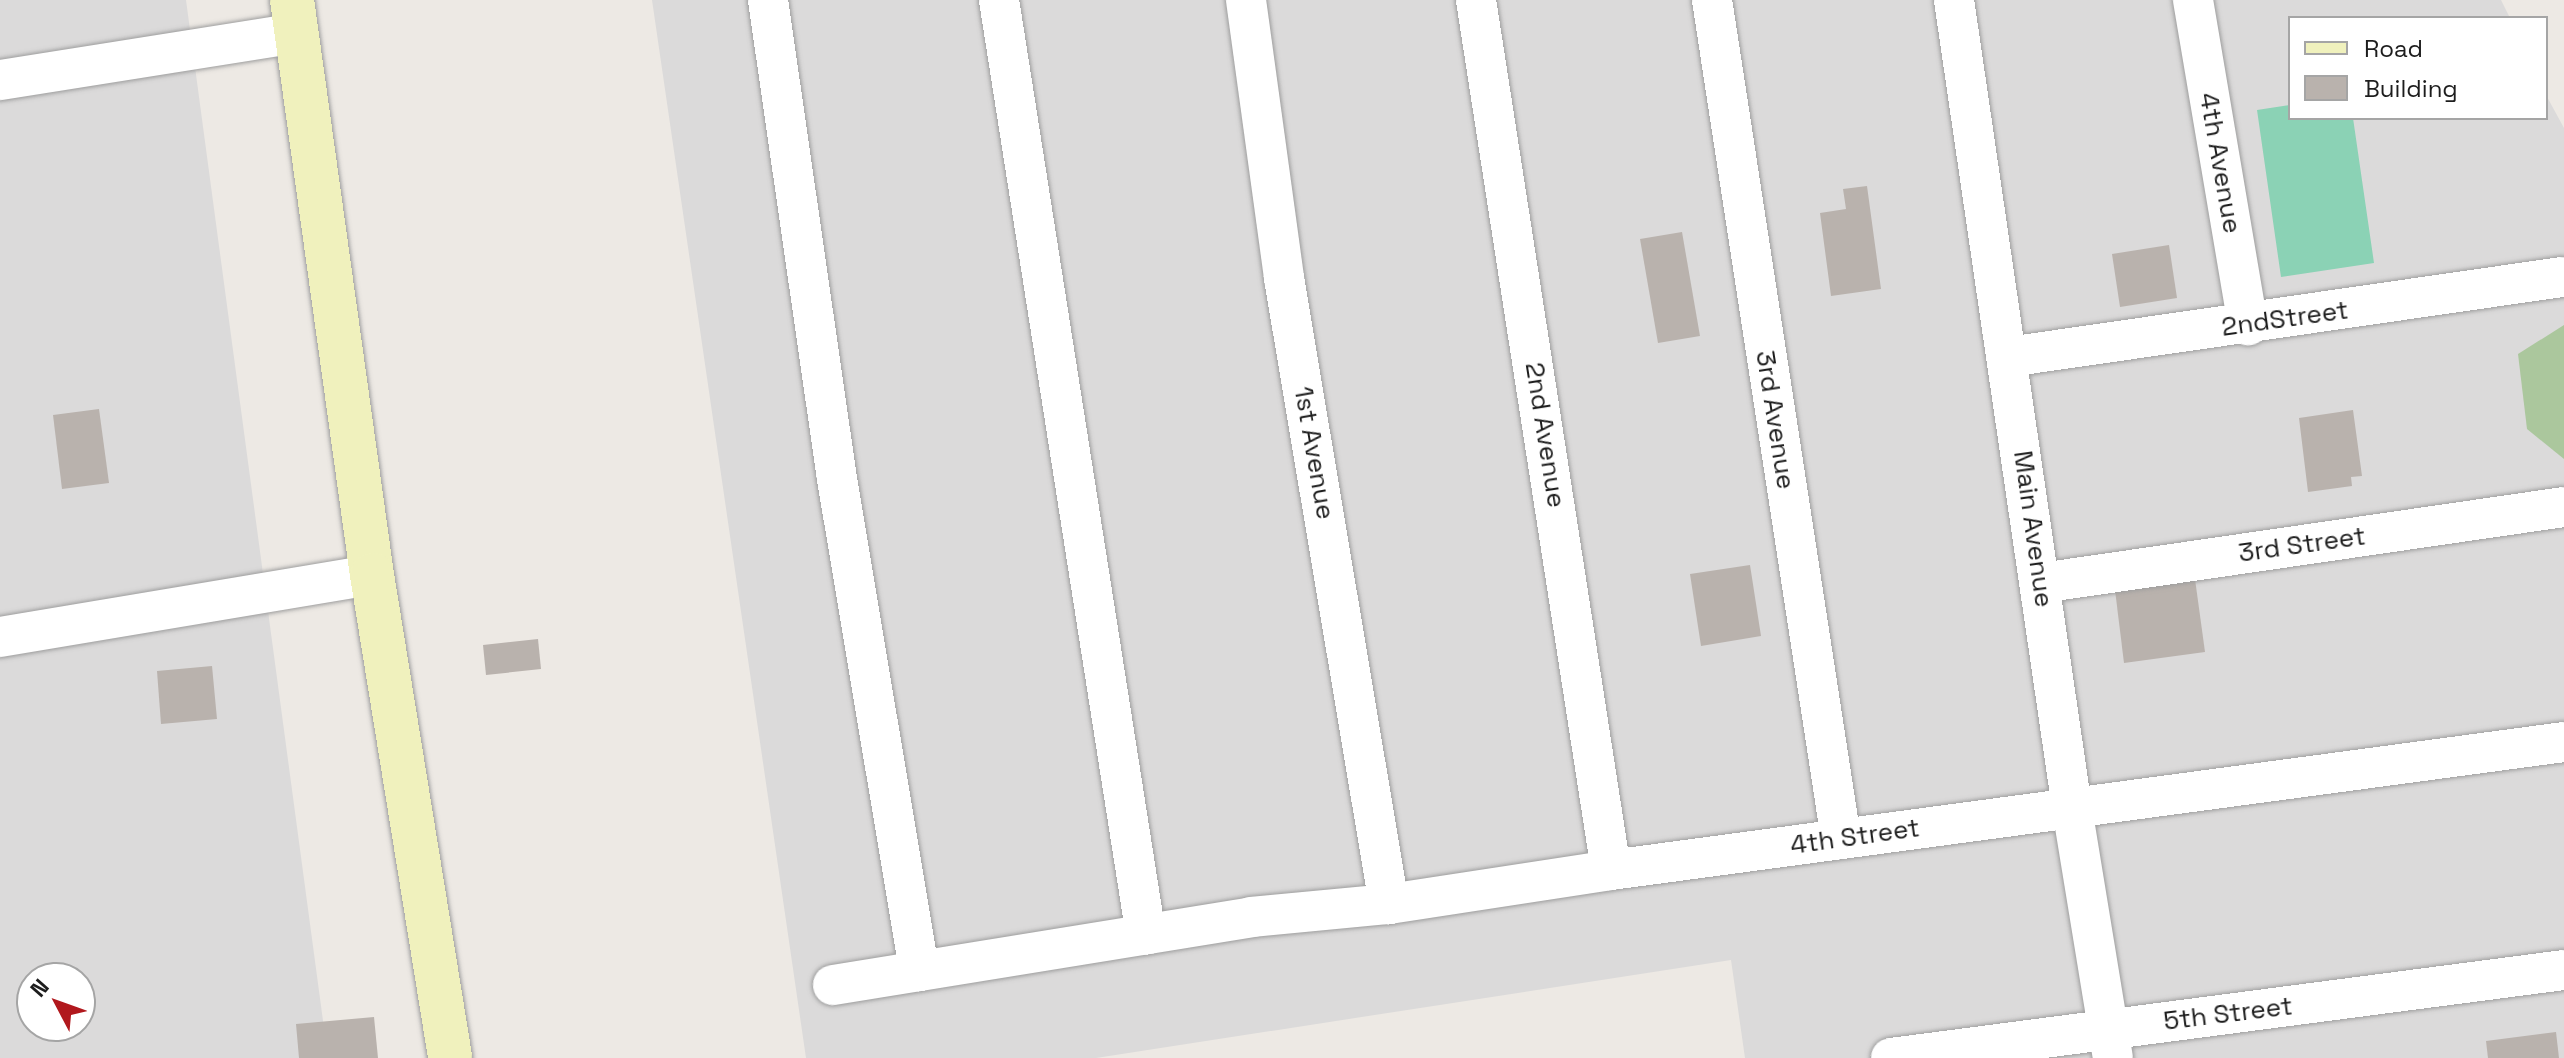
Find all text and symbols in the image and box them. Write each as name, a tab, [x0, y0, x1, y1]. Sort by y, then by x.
legend	[2288, 16, 2548, 120]
text: Road	[2364, 33, 2423, 64]
text: Building	[2364, 73, 2458, 104]
street label: 4th Avenue	[2192, 90, 2248, 236]
street label: 2ndStreet	[2220, 295, 2350, 343]
street label: 3rd Avenue	[1749, 348, 1801, 492]
street label: 2nd Avenue	[1518, 360, 1572, 510]
street label: 1st Avenue	[1287, 384, 1341, 522]
street label: Main Avenue	[2007, 448, 2059, 610]
street label: 3rd Street	[2236, 521, 2368, 569]
street label: 4th Street	[1788, 812, 1922, 862]
north arrow	[16, 962, 96, 1042]
text: N	[24, 973, 55, 1002]
street label: 5th Street	[2162, 991, 2294, 1037]

